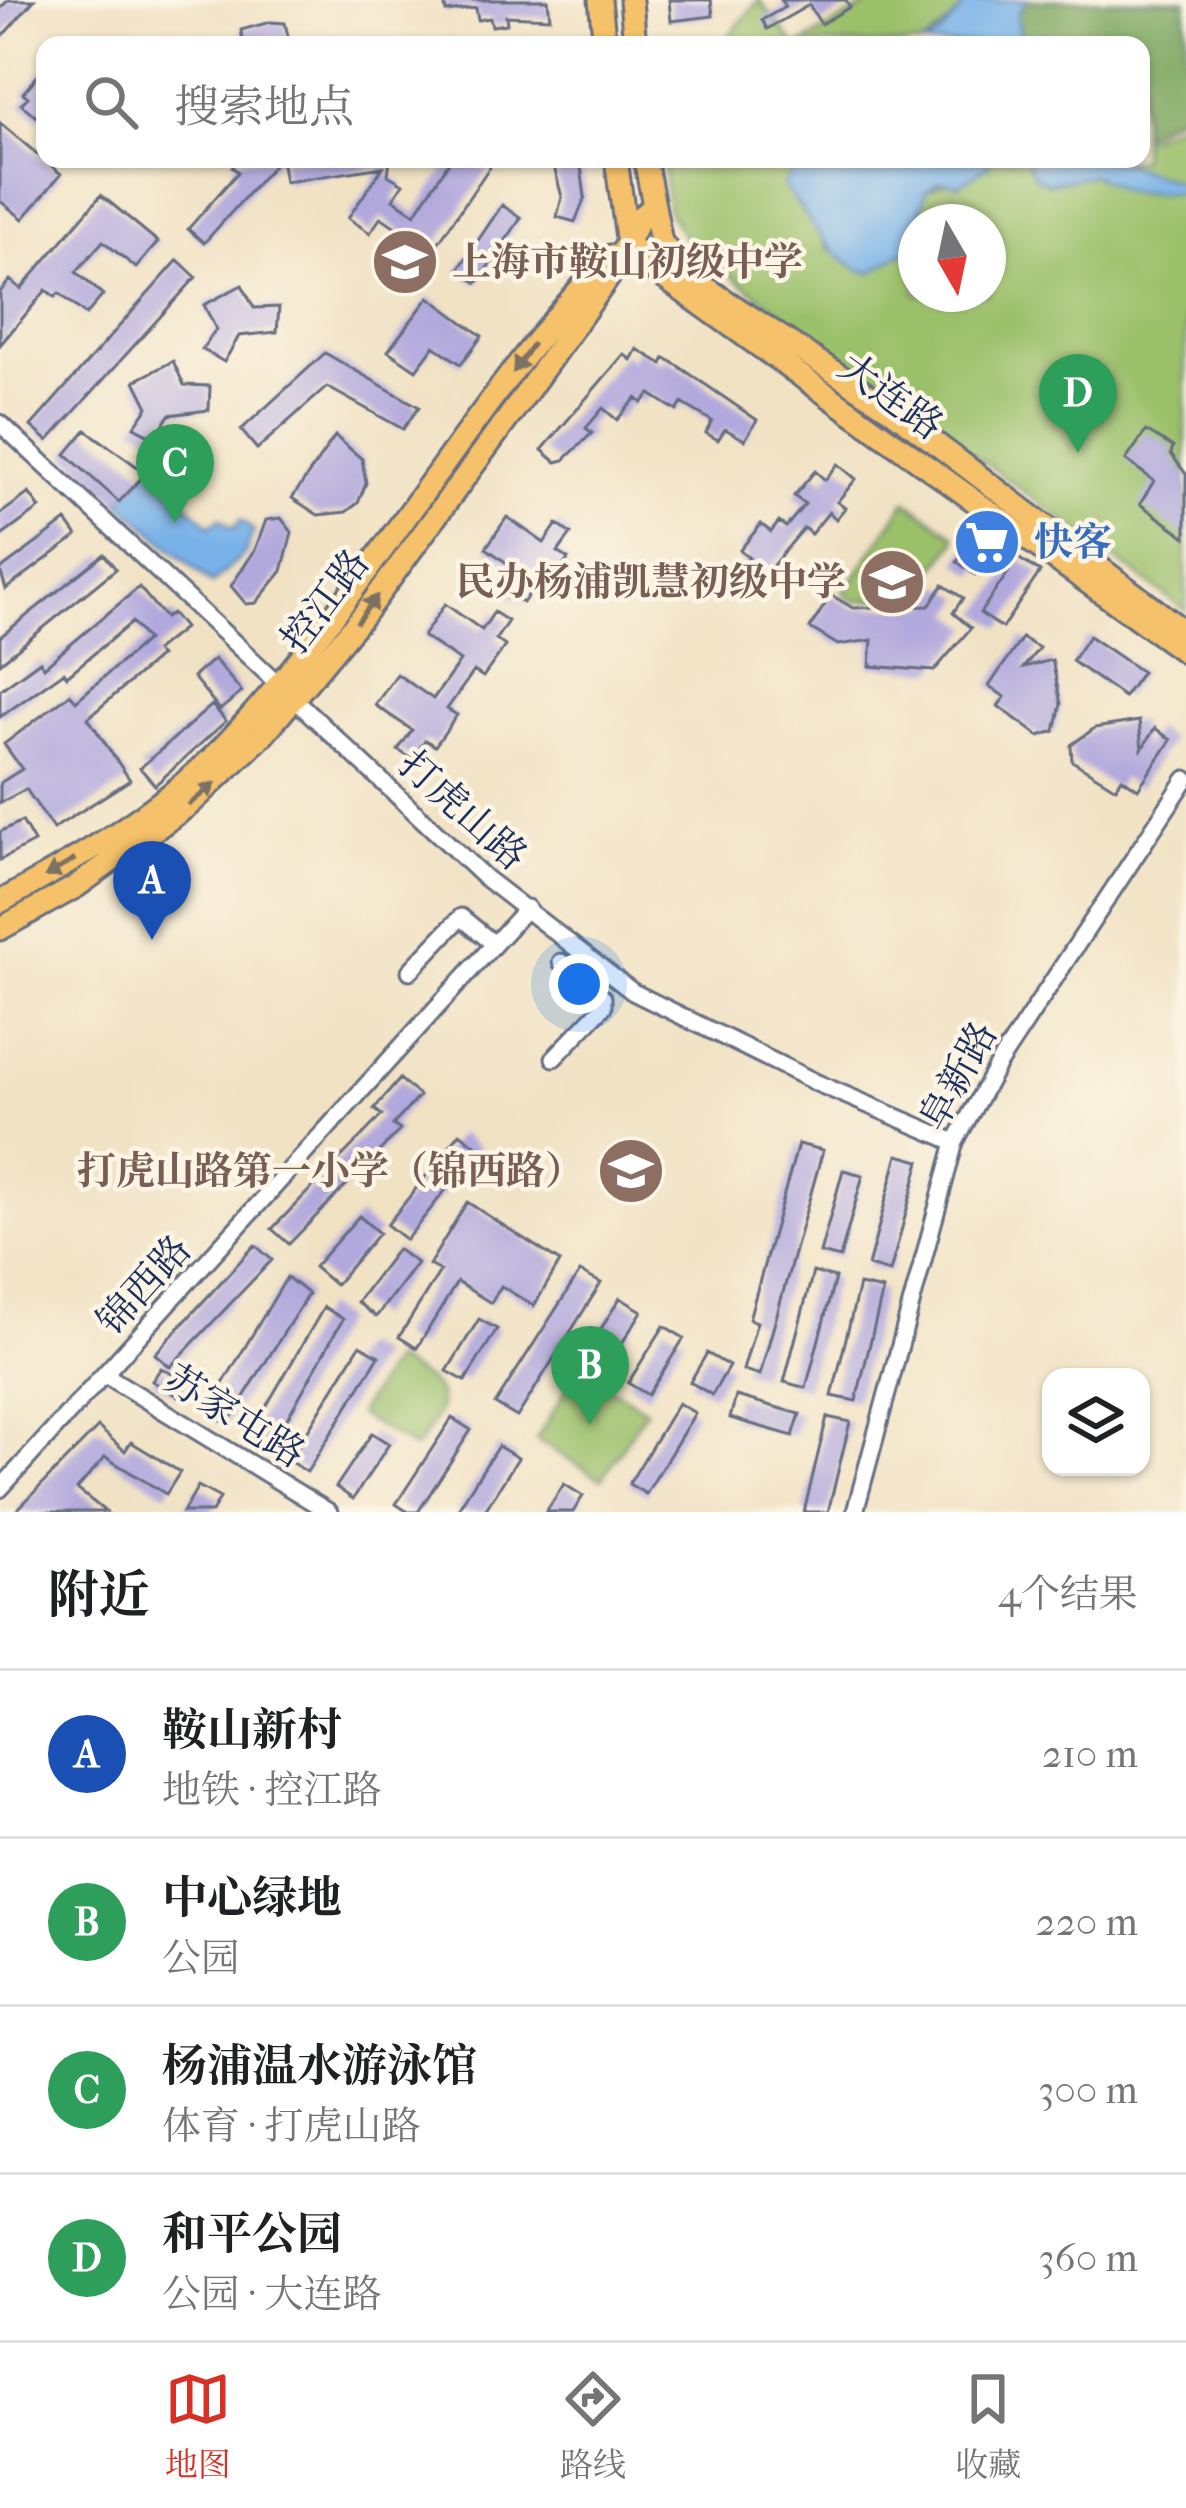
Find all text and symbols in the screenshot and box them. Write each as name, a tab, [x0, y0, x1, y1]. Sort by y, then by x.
search box	[36, 36, 1150, 168]
icon: search	[78, 69, 144, 135]
text: 搜索地点	[174, 81, 354, 134]
north arrow	[898, 204, 1006, 312]
school or university icon: 上海市鞍山初级中学	[370, 227, 440, 297]
place label: 上海市鞍山初级中学	[452, 239, 803, 285]
one-way arrow	[513, 342, 535, 375]
street label: 大连路	[830, 343, 952, 449]
pin: D	[1039, 354, 1117, 453]
pin: C	[136, 424, 214, 523]
supermarket icon: 快客	[952, 507, 1022, 577]
place label: 快客	[1034, 519, 1112, 565]
street label: 控江路	[271, 540, 379, 662]
school or university icon: 民办杨浦凯慧初级中学	[857, 547, 927, 617]
place label: 民办杨浦凯慧初级中学	[456, 559, 846, 605]
one-way arrow	[354, 593, 379, 625]
street label: 打虎山路	[390, 741, 536, 879]
one-way arrow	[186, 782, 217, 808]
pin: A	[113, 841, 191, 940]
one-way arrow	[43, 857, 77, 878]
your location	[549, 954, 609, 1014]
street label: 阜新路	[910, 1014, 1006, 1138]
school or university icon: 打虎山路第一小学（锦西路）	[596, 1136, 666, 1206]
place label: 打虎山路第一小学（锦西路）	[77, 1148, 584, 1194]
street label: 锦西路	[88, 1226, 200, 1344]
pin: B	[551, 1326, 629, 1425]
street label: 苏家屯路	[157, 1355, 313, 1477]
map controls	[1042, 1368, 1150, 1476]
button: layers	[1042, 1368, 1150, 1476]
text: 附近	[48, 1565, 150, 1625]
text: 4个结果	[998, 1571, 1138, 1617]
text: 鞍山新村	[162, 1704, 342, 1757]
text: A	[74, 1731, 100, 1777]
text: 210 m	[1042, 1731, 1138, 1777]
text: 地铁 · 控江路	[162, 1767, 382, 1813]
text: 中心绿地	[162, 1872, 342, 1925]
text: B	[74, 1899, 100, 1945]
text: 220 m	[1036, 1899, 1138, 1945]
text: 公园	[162, 1935, 240, 1981]
text: 杨浦温水游泳馆	[162, 2040, 477, 2093]
text: C	[74, 2067, 100, 2113]
text: 300 m	[1038, 2067, 1138, 2113]
text: 体育 · 打虎山路	[162, 2103, 421, 2149]
text: 和平公园	[162, 2208, 342, 2261]
text: D	[72, 2235, 102, 2281]
text: 360 m	[1039, 2235, 1138, 2281]
text: 公园 · 大连路	[162, 2271, 382, 2317]
tab: 地图	[165, 2366, 231, 2485]
tab: 路线	[560, 2366, 626, 2485]
tab: 收藏	[955, 2366, 1021, 2485]

